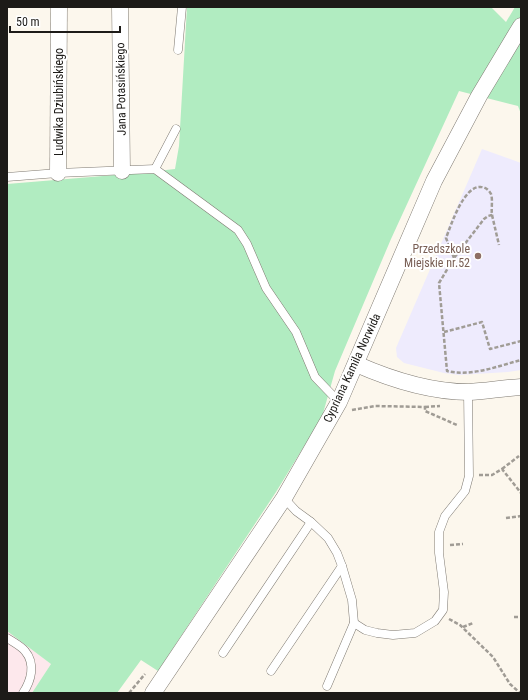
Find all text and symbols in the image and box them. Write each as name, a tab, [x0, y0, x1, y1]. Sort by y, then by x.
scale bar	[10, 8, 120, 34]
text: 50 m	[16, 15, 40, 29]
street label: Jana Potasińskiego	[113, 42, 129, 136]
street label: Ludwika Dziubińskiego	[52, 48, 66, 156]
place label: Przedszkole Miejskie nr.52	[404, 242, 470, 270]
marker: Przedszkole Miejskie nr.52	[473, 251, 483, 261]
street label: Cypriana Kamila Norwida	[321, 311, 384, 425]

